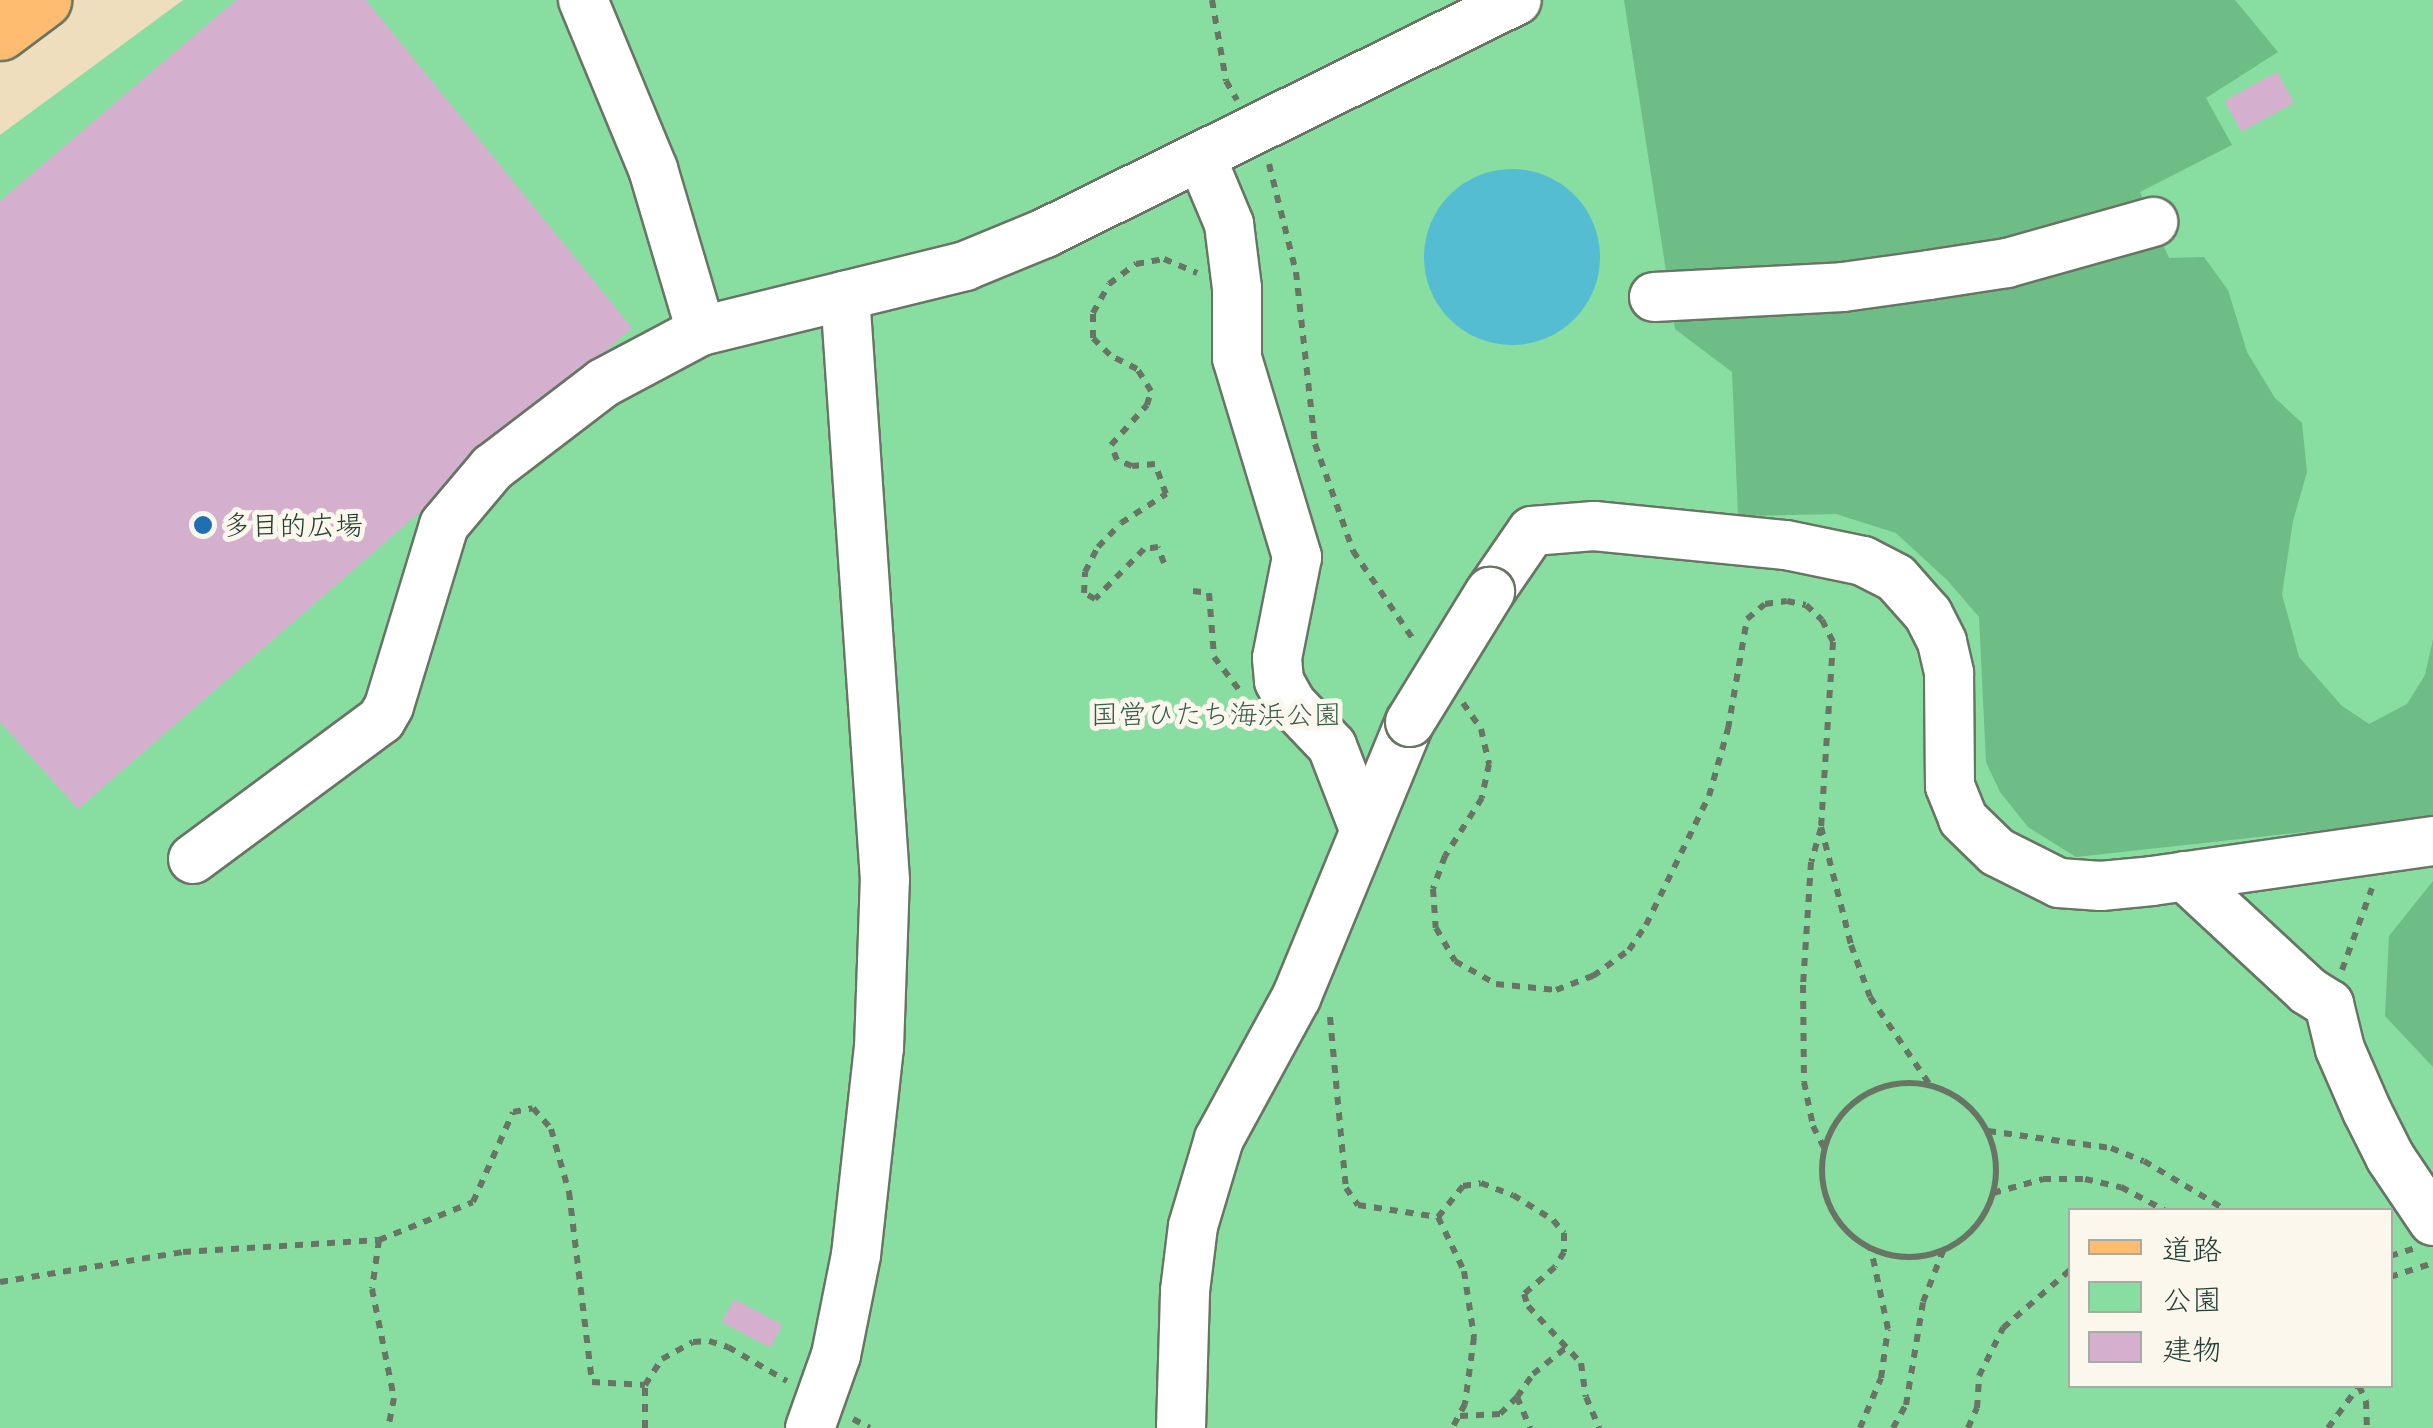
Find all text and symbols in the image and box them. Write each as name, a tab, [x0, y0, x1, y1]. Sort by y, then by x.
place label: 多目的広場	[223, 508, 363, 542]
marker: 多目的広場	[192, 514, 214, 536]
park label: 国営ひたち海浜公園	[1090, 697, 1342, 731]
legend	[2068, 1208, 2393, 1388]
text: 道路	[2162, 1230, 2222, 1268]
text: 公園	[2162, 1280, 2222, 1318]
text: 建物	[2162, 1330, 2222, 1368]

